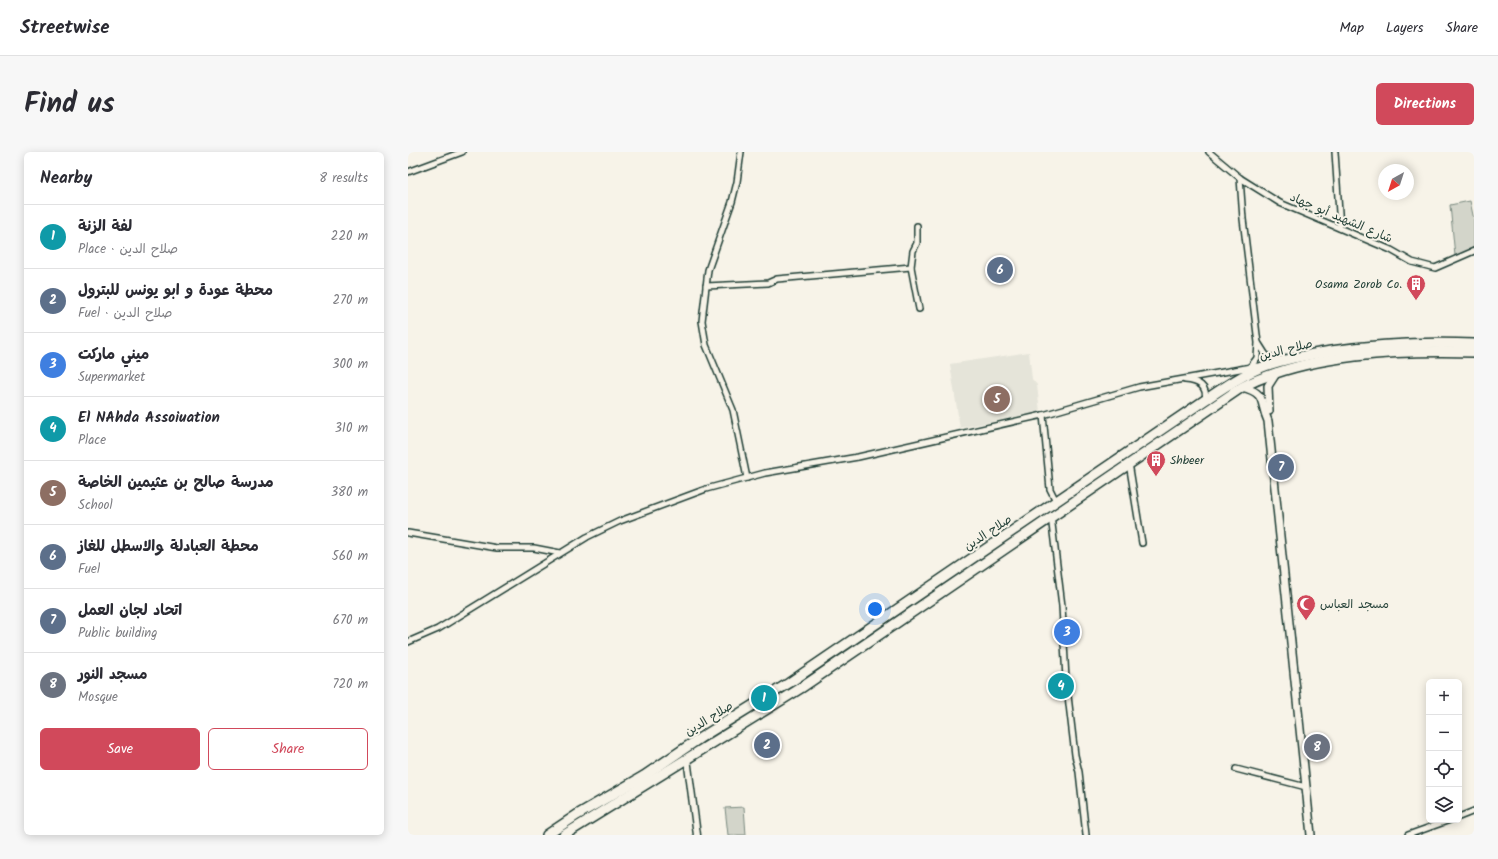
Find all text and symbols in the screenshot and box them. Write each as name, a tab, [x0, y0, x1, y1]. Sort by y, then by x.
text: Streetwise	[20, 13, 110, 43]
text: Map	[1340, 17, 1364, 39]
text: Layers	[1386, 17, 1424, 39]
text: Share	[1446, 17, 1478, 39]
text: Find us	[24, 82, 115, 127]
button: Directions	[1376, 83, 1474, 125]
north arrow	[1378, 164, 1414, 200]
text: Nearby	[40, 165, 92, 192]
text: 8 results	[319, 168, 368, 189]
street label: شارع الشهيد أبو جهاد	[1287, 188, 1395, 248]
text: لفة الزنة	[78, 215, 132, 239]
text: 1	[51, 226, 55, 247]
text: 220 m	[331, 226, 368, 247]
text: Place · صلاح الدين	[78, 239, 178, 260]
pin: 6	[987, 255, 1013, 285]
building icon: Osama Zorob Co.	[1405, 273, 1427, 301]
place label: Osama Zorob Co.	[1315, 275, 1402, 294]
text: محطة عودة و ابو يونس للبترول	[78, 279, 273, 303]
text: 2	[49, 290, 57, 311]
text: 270 m	[332, 290, 368, 311]
text: Fuel · صلاح الدين	[78, 303, 172, 324]
street label: صلاح الدين	[1257, 334, 1315, 366]
text: ميني ماركت	[78, 343, 149, 367]
text: 3	[49, 354, 57, 375]
text: 300 m	[332, 354, 368, 375]
text: Supermarket	[78, 367, 145, 388]
pin: 5	[984, 384, 1010, 414]
text: El NAhda Assoiuation	[78, 406, 220, 430]
text: 4	[49, 418, 57, 439]
text: 310 m	[334, 418, 368, 439]
text: Place	[78, 430, 106, 451]
building icon: Shbeer	[1145, 449, 1167, 477]
place label: Shbeer	[1170, 451, 1205, 470]
pin: 7	[1268, 452, 1294, 482]
text: مدرسة صالح بن عثيمين الخاصة	[78, 471, 274, 495]
text: 5	[50, 482, 56, 503]
text: 380 m	[331, 482, 368, 503]
text: School	[78, 495, 113, 516]
street label: صلاح الدين	[960, 510, 1016, 556]
text: محطة العبادلة والاسطل للغاز	[78, 535, 259, 559]
text: 6	[49, 546, 57, 567]
text: 560 m	[332, 546, 368, 567]
text: Fuel	[78, 559, 100, 580]
mosque icon: مسجد العباس	[1295, 593, 1317, 621]
place label: مسجد العباس	[1320, 595, 1389, 614]
text: اتحاد لجان العمل	[78, 599, 182, 623]
your location	[865, 599, 885, 619]
text: 7	[50, 610, 56, 631]
text: 670 m	[333, 610, 368, 631]
pin: 3	[1054, 617, 1080, 647]
text: Public building	[78, 623, 157, 644]
text: مسجد النور	[78, 663, 147, 687]
pin: 4	[1048, 671, 1074, 701]
text: 8	[49, 674, 57, 695]
text: 720 m	[332, 674, 368, 695]
map controls	[1426, 679, 1462, 823]
button: +	[1426, 679, 1462, 715]
pin: 1	[751, 683, 777, 713]
text: Mosque	[78, 687, 118, 708]
street label: صلاح الدين	[681, 697, 737, 741]
button: −	[1426, 715, 1462, 751]
button: Save	[40, 728, 200, 770]
button: Share	[208, 728, 368, 770]
pin: 2	[754, 730, 780, 760]
pin: 8	[1304, 732, 1330, 762]
button: locate	[1426, 751, 1462, 787]
button: layers	[1426, 787, 1462, 823]

